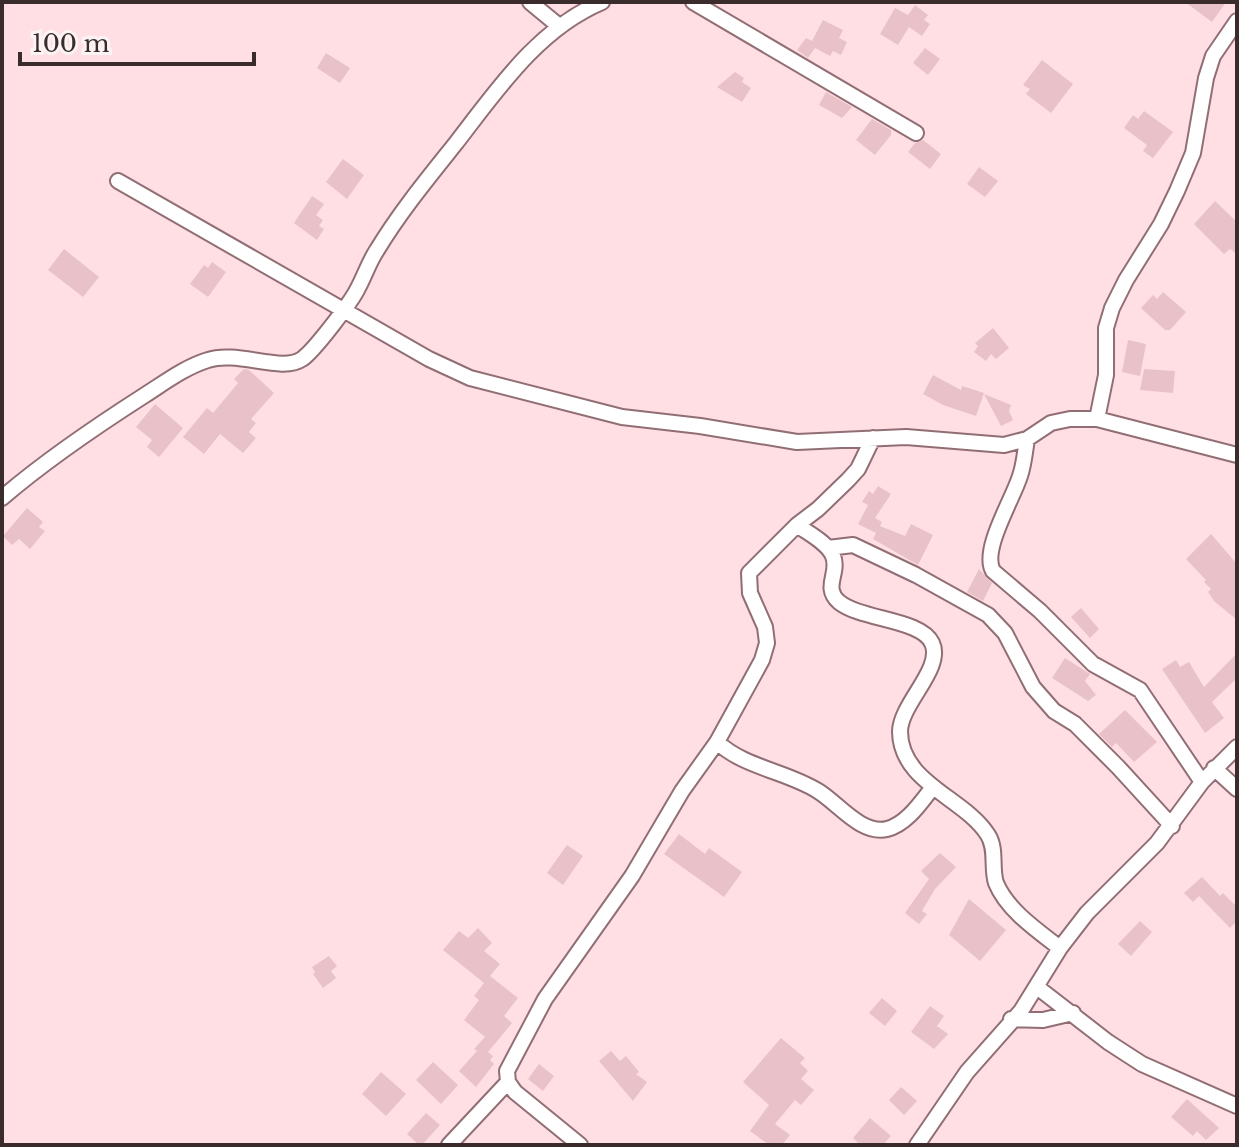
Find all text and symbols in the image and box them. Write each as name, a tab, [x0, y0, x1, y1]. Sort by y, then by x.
scale bar	[20, 16, 254, 66]
text: 100 m	[32, 29, 110, 58]

